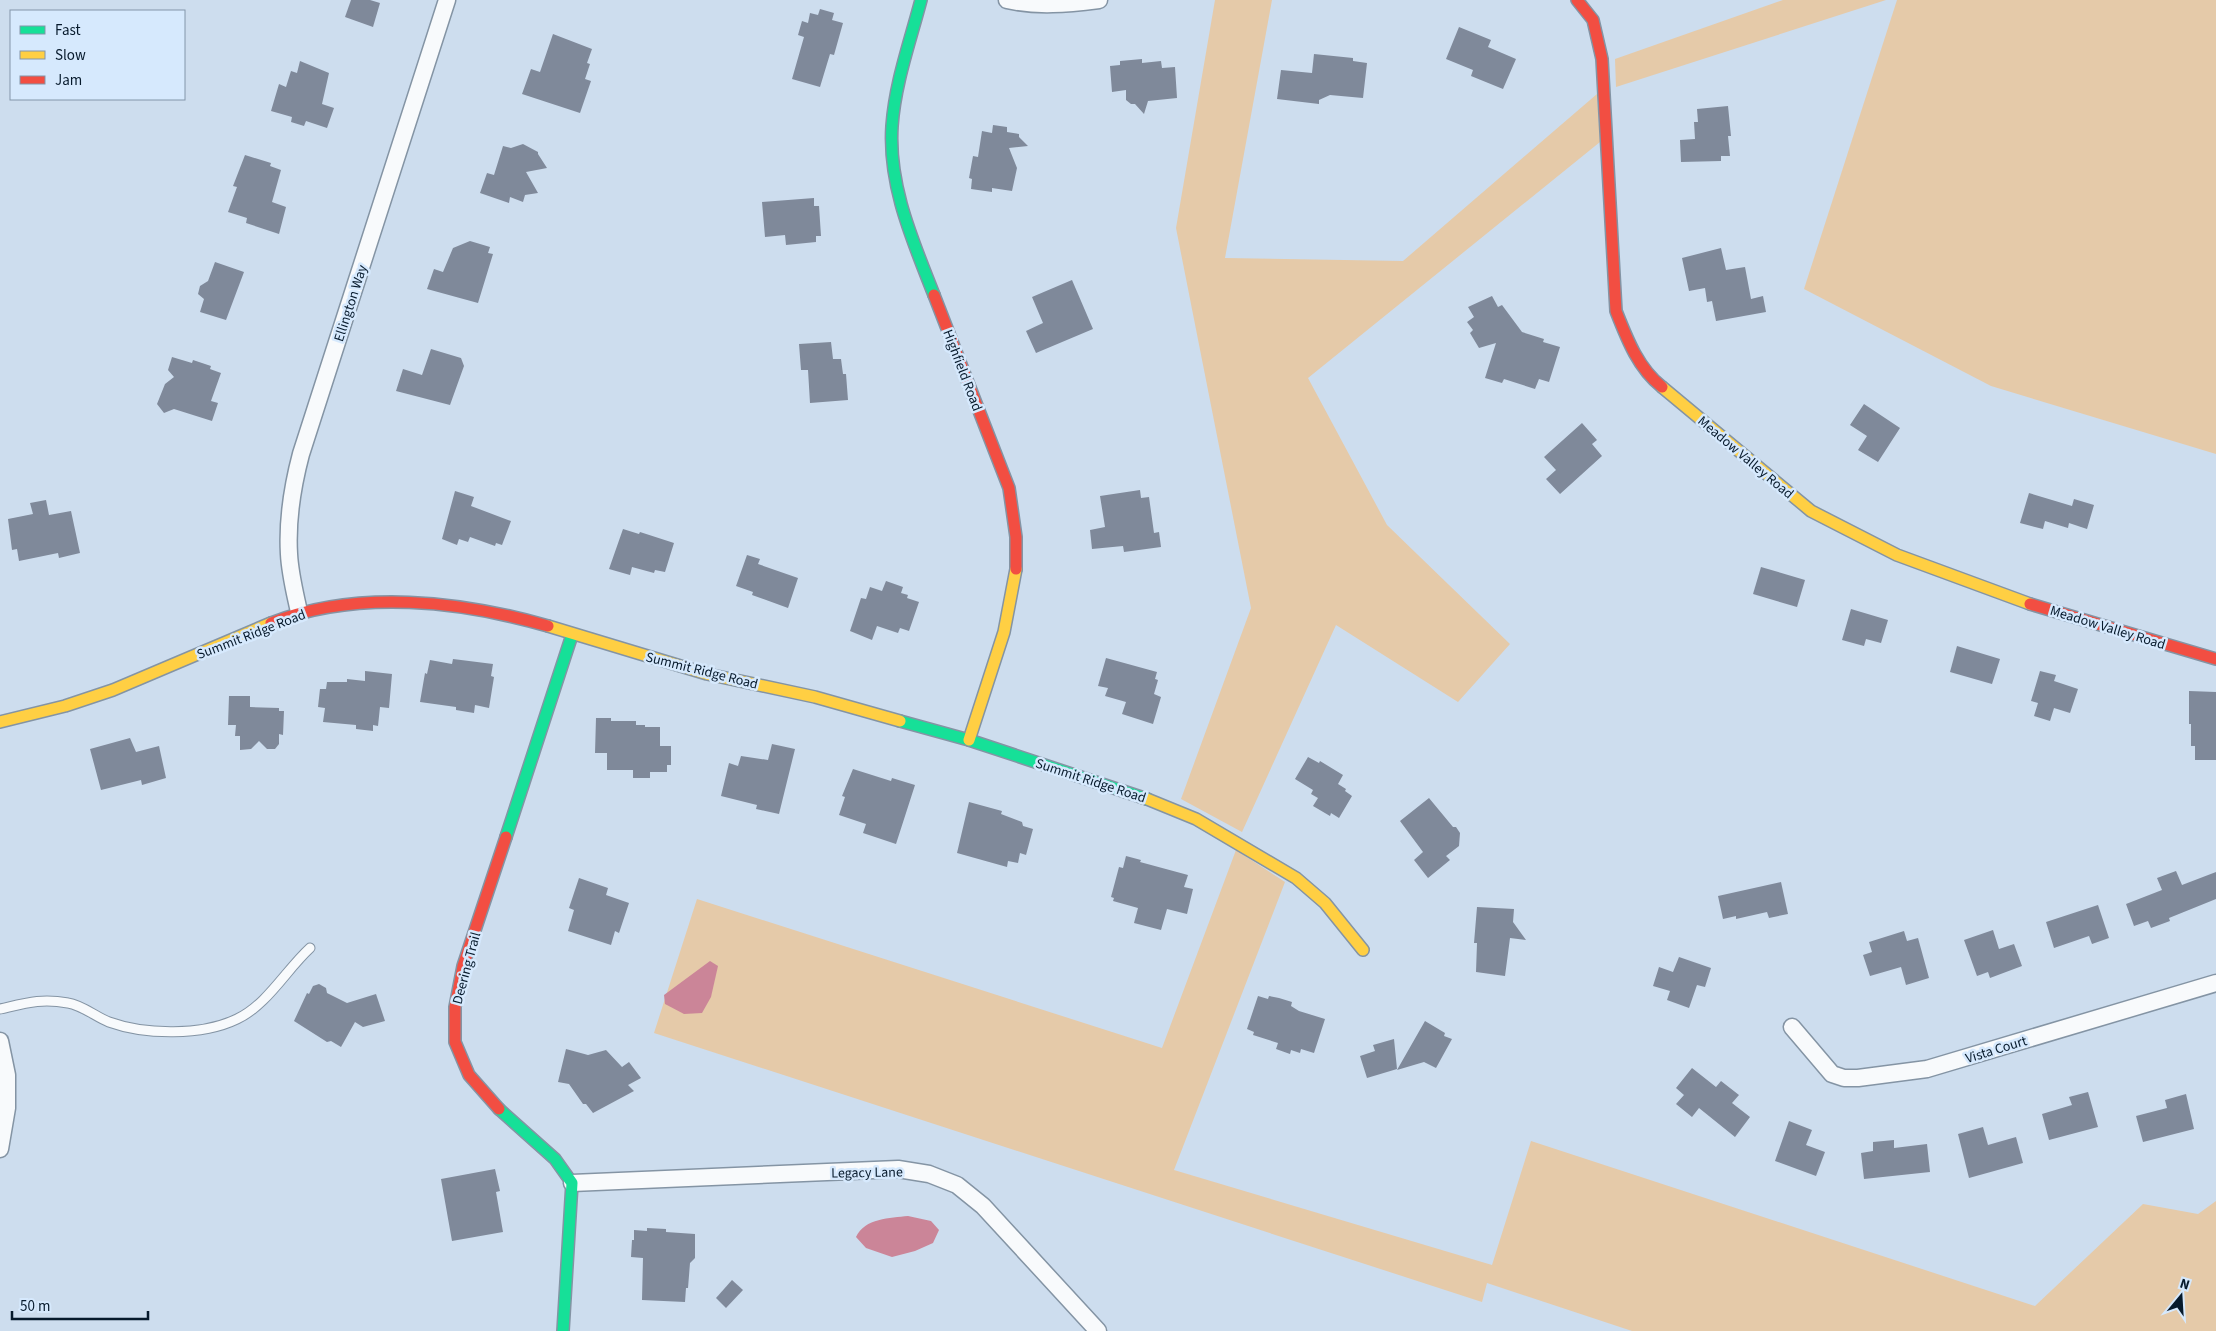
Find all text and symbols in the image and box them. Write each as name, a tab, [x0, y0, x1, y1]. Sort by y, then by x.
legend	[10, 10, 185, 100]
text: Fast	[55, 20, 81, 41]
text: Slow	[55, 45, 86, 66]
text: Jam	[55, 70, 82, 91]
street label: Ellington Way	[329, 262, 373, 344]
street label: Highfield Road	[937, 327, 987, 414]
street label: Meadow Valley Road	[1693, 412, 1798, 504]
street label: Meadow Valley Road	[2048, 601, 2168, 655]
street label: Summit Ridge Road	[194, 605, 309, 665]
street label: Summit Ridge Road	[643, 647, 760, 695]
street label: Summit Ridge Road	[1033, 754, 1149, 808]
street label: Deering Trail	[448, 930, 486, 1006]
street label: Vista Court	[1963, 1031, 2030, 1069]
street label: Legacy Lane	[831, 1162, 903, 1184]
north arrow	[2156, 1271, 2206, 1321]
text: N	[2177, 1274, 2192, 1296]
scale bar	[12, 1288, 149, 1320]
text: 50 m	[20, 1296, 50, 1317]

